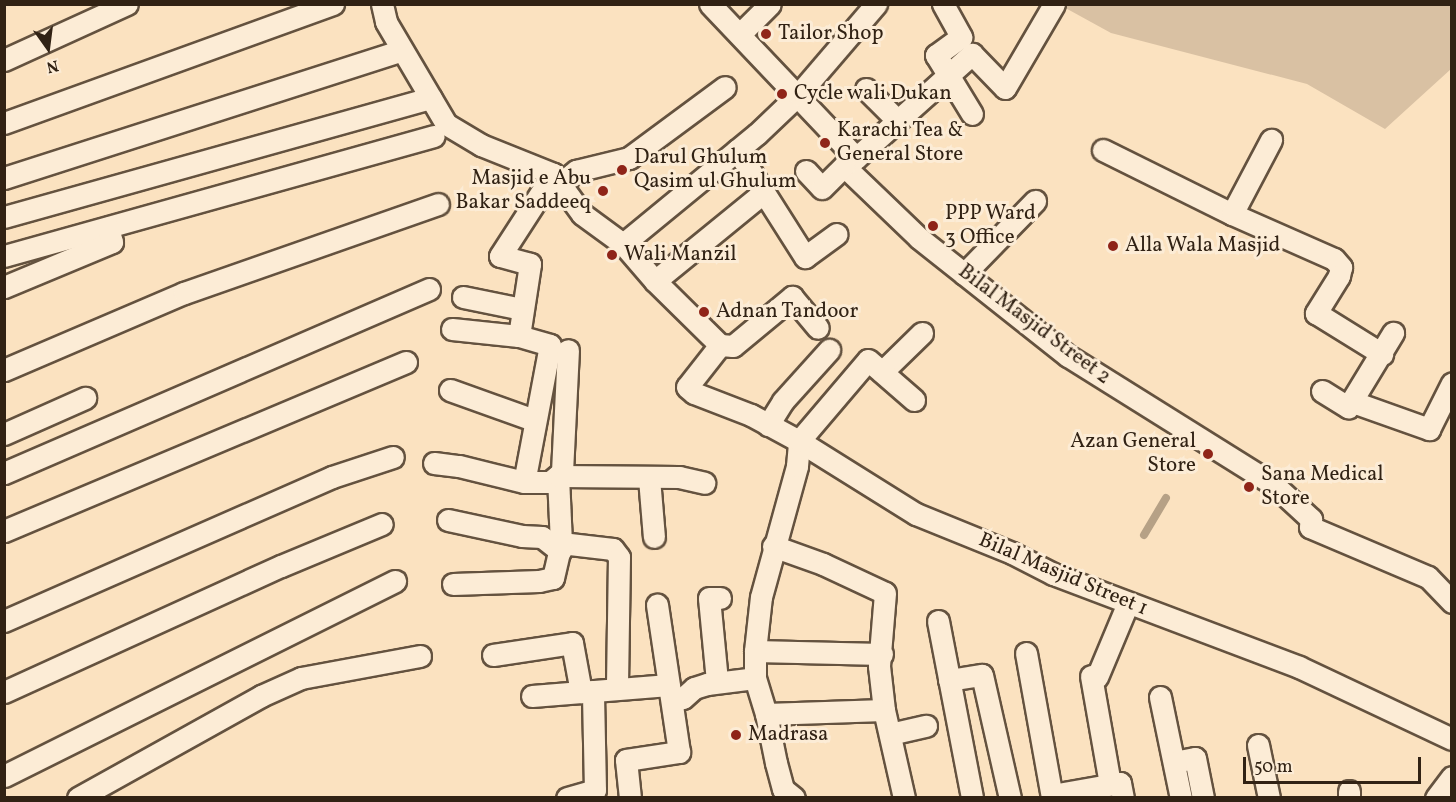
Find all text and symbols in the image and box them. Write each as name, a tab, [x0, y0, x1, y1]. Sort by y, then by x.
north arrow	[18, 18, 78, 78]
place label: Tailor Shop	[778, 21, 884, 47]
marker: Tailor Shop	[759, 27, 773, 41]
text: N	[44, 53, 61, 78]
place label: Cycle wali Dukan	[794, 81, 952, 107]
marker: Cycle wali Dukan	[775, 87, 789, 101]
place label: Karachi Tea & General Store	[837, 118, 964, 168]
marker: Karachi Tea & General Store	[818, 136, 832, 150]
place label: Darul Ghulum Qasim ul Ghulum	[634, 145, 797, 195]
marker: Darul Ghulum Qasim ul Ghulum	[615, 163, 629, 177]
place label: Masjid e Abu Bakar Saddeeq	[455, 166, 591, 216]
marker: Masjid e Abu Bakar Saddeeq	[596, 184, 610, 198]
place label: PPP Ward 3 Office	[945, 201, 1036, 251]
marker: PPP Ward 3 Office	[926, 219, 940, 233]
place label: Alla Wala Masjid	[1125, 233, 1281, 259]
marker: Alla Wala Masjid	[1106, 239, 1120, 253]
place label: Wali Manzil	[624, 242, 737, 268]
marker: Wali Manzil	[605, 248, 619, 262]
street label: Bilal Masjid Street 2	[953, 259, 1115, 391]
place label: Adnan Tandoor	[716, 299, 859, 325]
marker: Adnan Tandoor	[697, 305, 711, 319]
place label: Azan General Store	[1070, 429, 1196, 479]
marker: Azan General Store	[1201, 447, 1215, 461]
place label: Sana Medical Store	[1261, 462, 1384, 512]
marker: Sana Medical Store	[1242, 480, 1256, 494]
street label: Bilal Masjid Street 1	[975, 528, 1151, 622]
place label: Madrasa	[748, 722, 829, 748]
marker: Madrasa	[729, 728, 743, 742]
scale bar	[1246, 745, 1424, 783]
text: 50 m	[1254, 755, 1293, 780]

